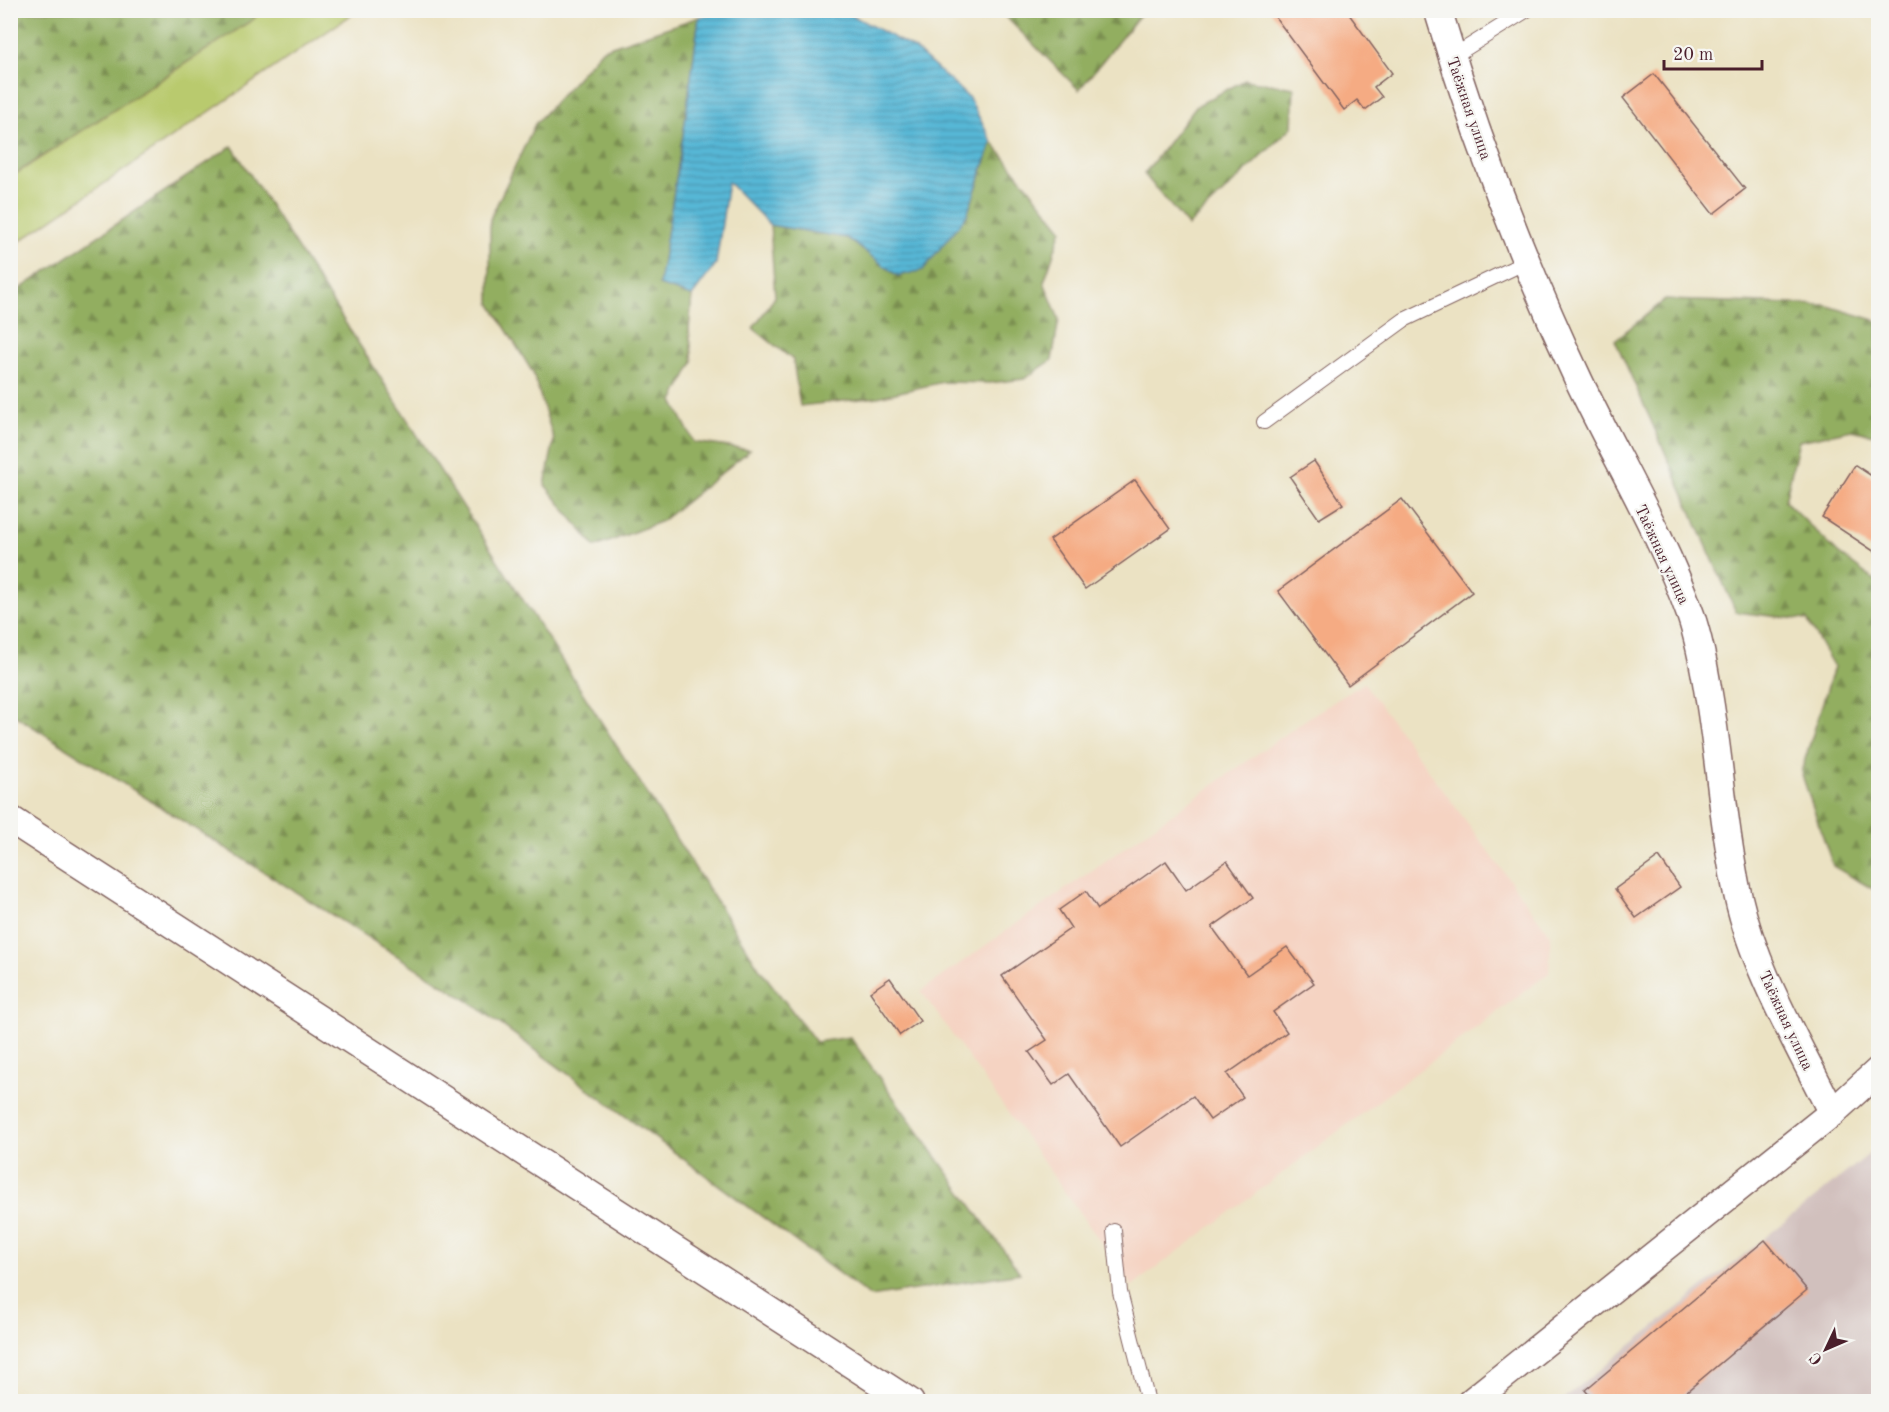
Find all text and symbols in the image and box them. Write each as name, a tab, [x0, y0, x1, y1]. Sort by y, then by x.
scale bar	[1664, 33, 1762, 71]
text: 20 m	[1673, 46, 1713, 64]
street label: Таёжная улица	[1443, 55, 1493, 162]
street label: Таёжная улица	[1631, 503, 1691, 607]
street label: Таёжная улица	[1755, 969, 1815, 1073]
north arrow	[1796, 1319, 1856, 1379]
text: С	[1807, 1349, 1826, 1367]

